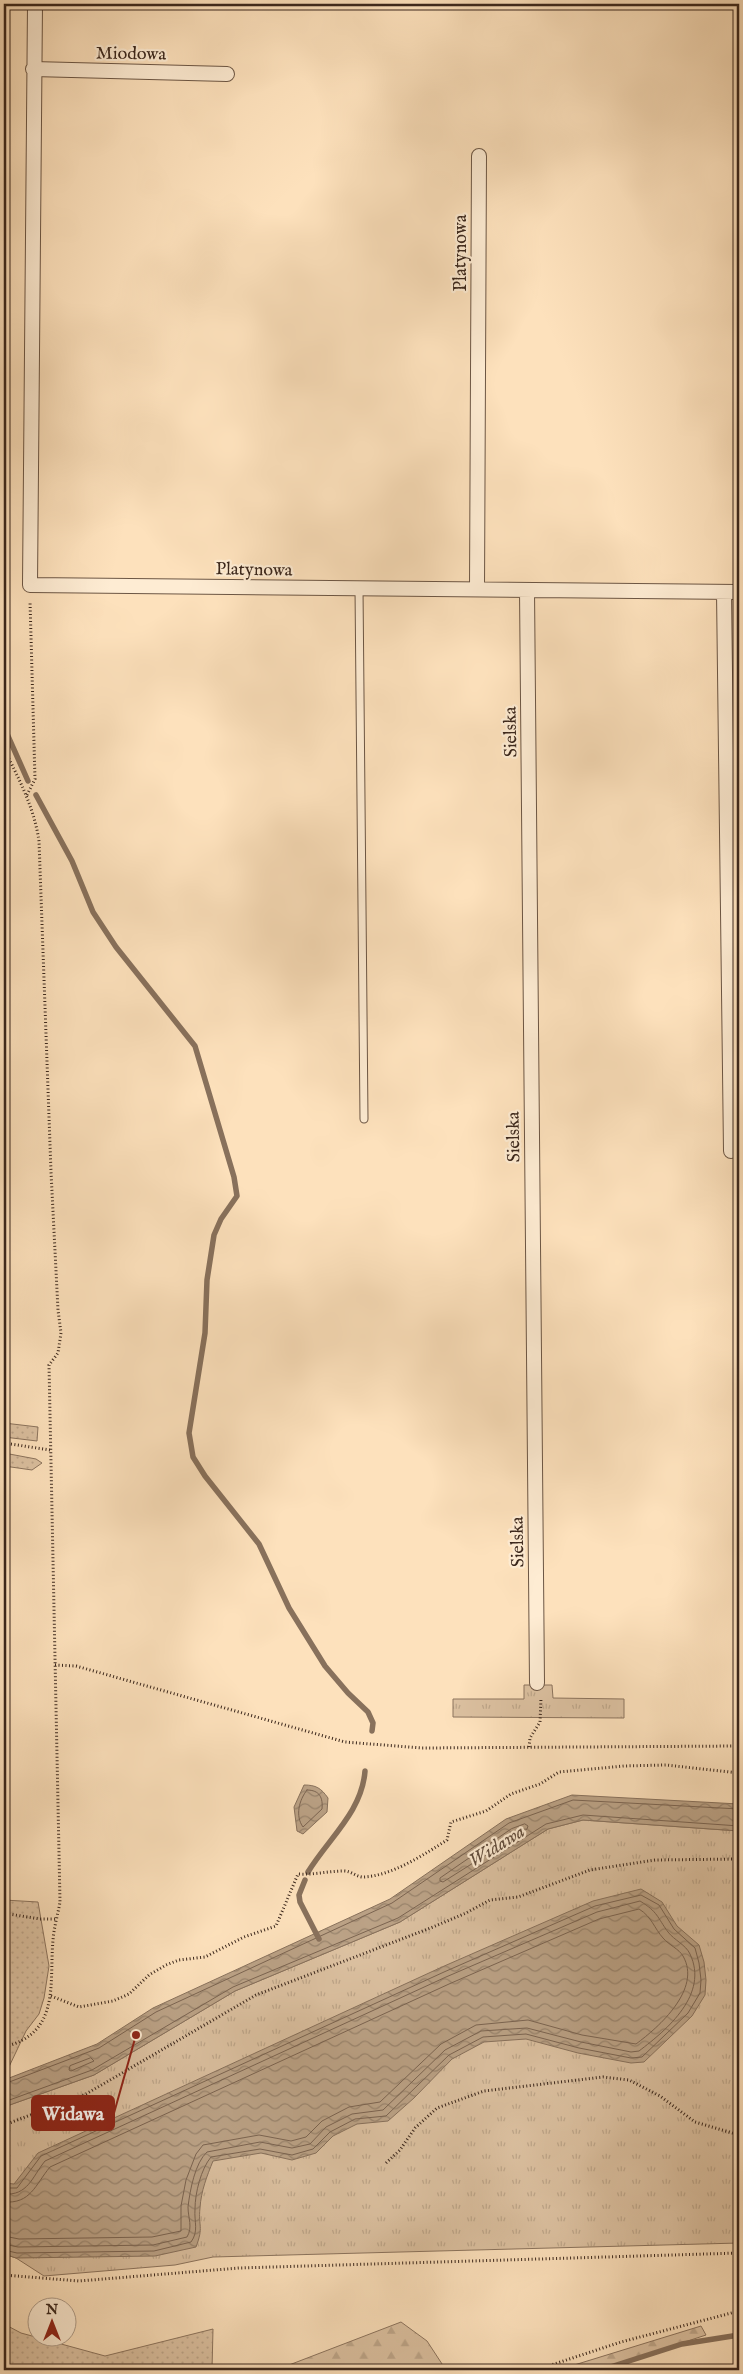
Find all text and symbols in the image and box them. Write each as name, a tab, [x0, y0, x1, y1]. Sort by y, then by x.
street label: Miodowa	[96, 42, 166, 67]
street label: Platynowa	[450, 214, 473, 291]
street label: Platynowa	[215, 558, 293, 583]
street label: Sielska	[500, 706, 523, 758]
street label: Sielska	[503, 1111, 526, 1163]
street label: Sielska	[507, 1516, 530, 1568]
water label: Widawa	[464, 1820, 530, 1873]
callout: Widawa	[32, 2096, 114, 2130]
text: Widawa	[41, 2103, 105, 2127]
north arrow	[28, 2296, 78, 2346]
text: N	[45, 2301, 58, 2319]

